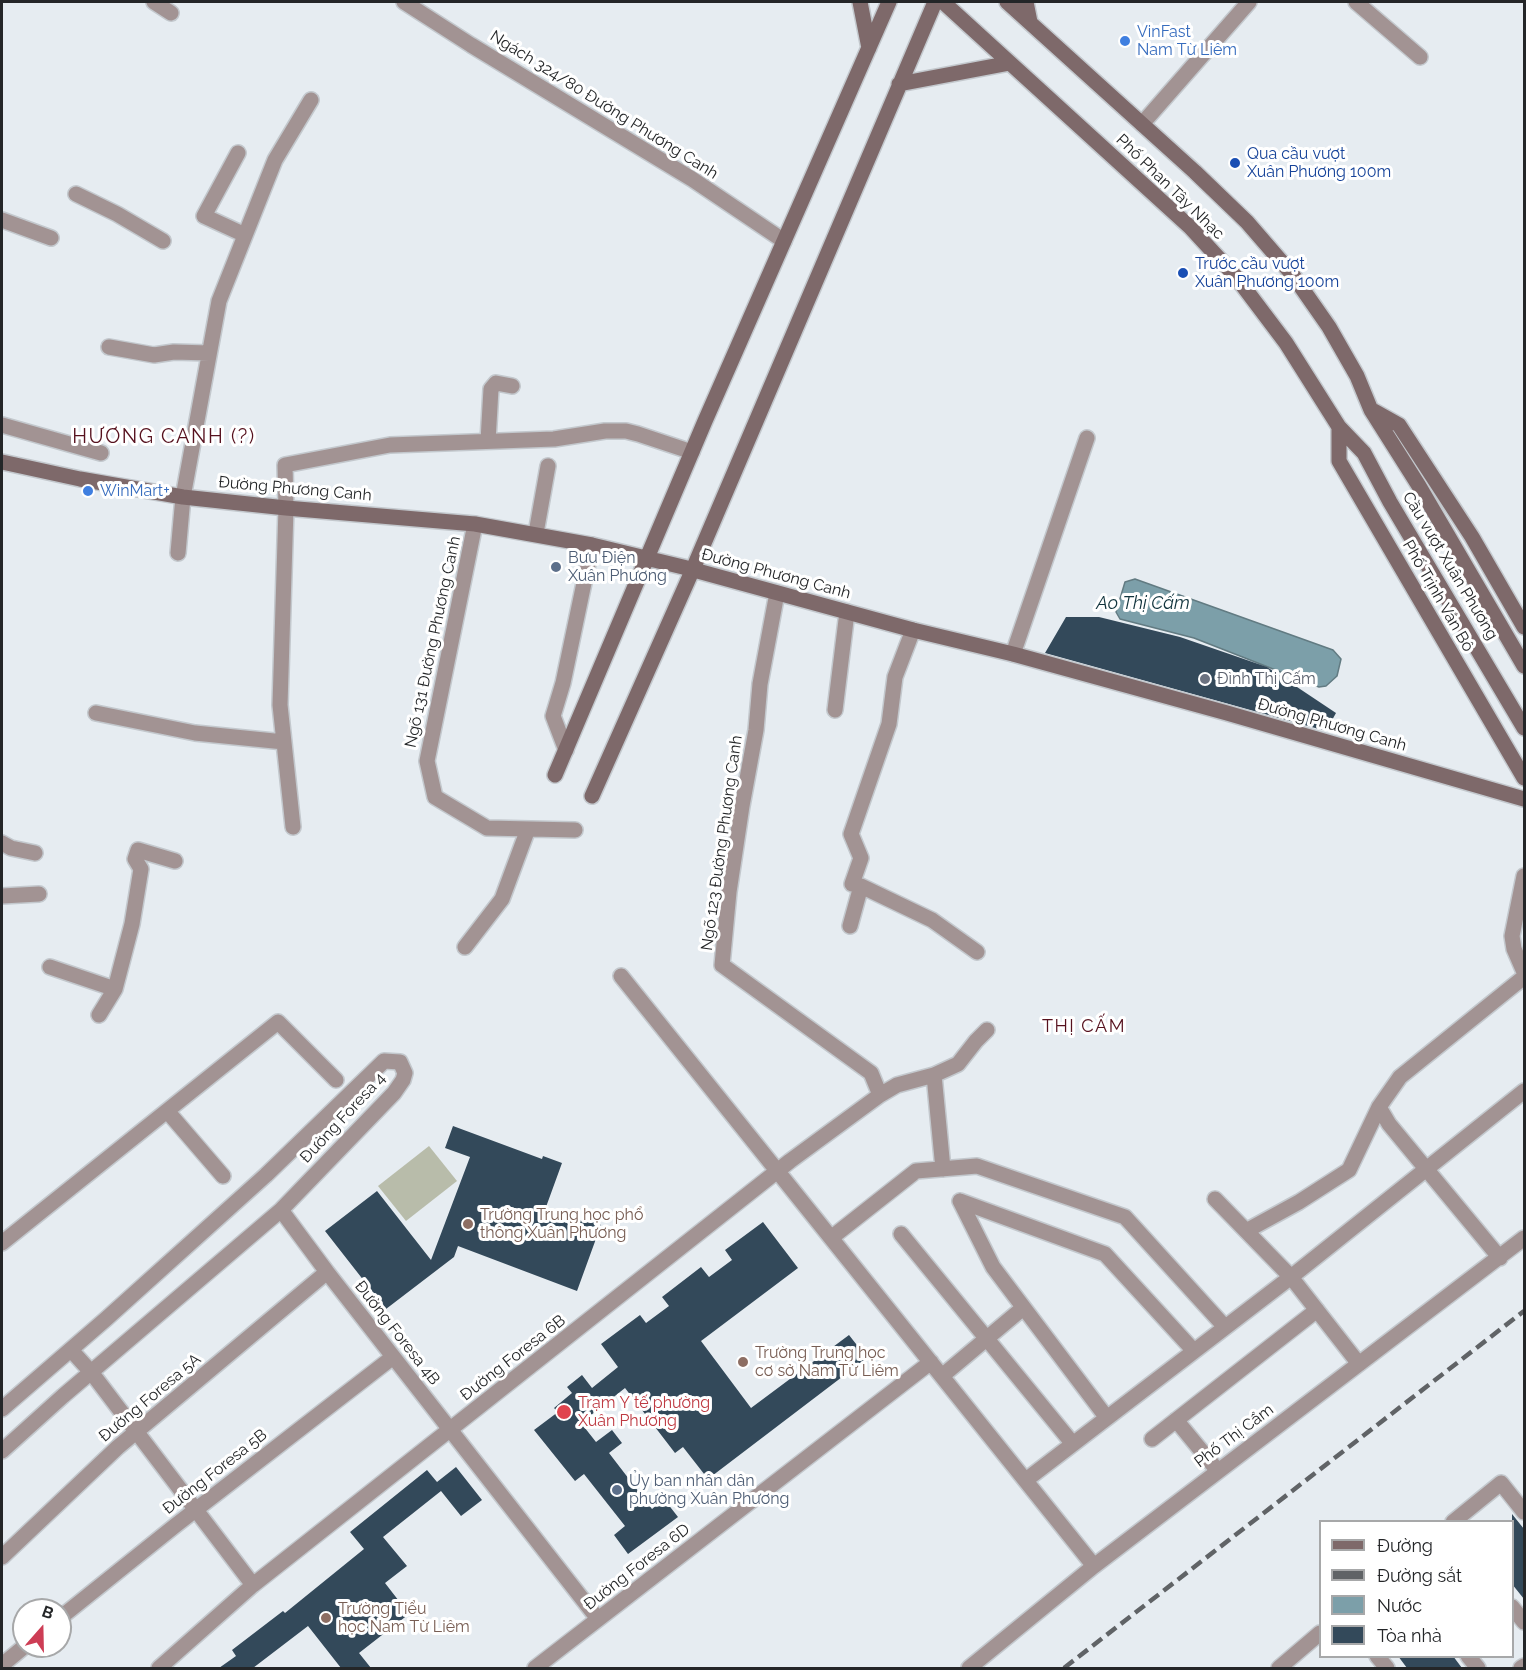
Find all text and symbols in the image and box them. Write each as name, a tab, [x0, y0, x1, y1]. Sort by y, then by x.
place label: VinFast Nam Từ Liêm	[1137, 22, 1237, 60]
street label: Ngách 324/80 Đường Phương Canh	[486, 27, 722, 183]
marker: VinFast Nam Từ Liêm	[1118, 34, 1132, 48]
street label: Phố Phan Tây Nhạc	[1112, 131, 1228, 243]
place label: Qua cầu vượt Xuân Phương 100m	[1247, 144, 1391, 182]
marker: Qua cầu vượt Xuân Phương 100m	[1228, 156, 1242, 170]
place label: Trước cầu vượt Xuân Phương 100m	[1195, 254, 1339, 292]
marker: Trước cầu vượt Xuân Phương 100m	[1176, 266, 1190, 280]
district label: HƯƠNG CANH (?)	[72, 425, 256, 449]
street label: Đường Phương Canh	[218, 473, 372, 505]
place label: WinMart+	[100, 481, 170, 501]
marker: WinMart+	[81, 484, 95, 498]
street label: Cầu vượt Xuân Phương	[1398, 489, 1502, 643]
street label: Ngõ 131 Đường Phương Canh	[401, 534, 465, 750]
street label: Phố Trịnh Văn Bô	[1398, 537, 1478, 655]
street label: Đường Phương Canh	[699, 545, 853, 603]
place label: Bưu Điện Xuân Phương	[568, 548, 667, 586]
marker: Bưu Điện Xuân Phương	[549, 560, 563, 574]
water label: Ao Thị Cấm	[1096, 593, 1190, 615]
place label: Đình Thị Cấm	[1217, 669, 1316, 689]
marker: Đình Thị Cấm	[1198, 672, 1212, 686]
street label: Đường Phương Canh	[1255, 695, 1409, 755]
street label: Ngõ 123 Đường Phương Canh	[697, 734, 747, 952]
district label: THỊ CẤM	[1042, 1016, 1126, 1038]
street label: Đường Foresa 4	[296, 1069, 390, 1167]
place label: Trường Trung học phổ thông Xuân Phương	[480, 1205, 643, 1243]
marker: Trường Trung học phổ thông Xuân Phương	[461, 1217, 475, 1231]
street label: Đường Foresa 4B	[350, 1277, 444, 1389]
street label: Đường Foresa 6B	[457, 1311, 569, 1405]
place label: Trường Trung học cơ sở Nam Từ Liêm	[755, 1343, 899, 1381]
street label: Đường Foresa 5A	[95, 1350, 205, 1446]
marker: Trường Trung học cơ sở Nam Từ Liêm	[736, 1355, 750, 1369]
place label: Trạm Y tế phường Xuân Phương	[578, 1393, 710, 1431]
street label: Phố Thị Cẩm	[1191, 1400, 1277, 1472]
marker: Trạm Y tế phường Xuân Phương	[555, 1403, 573, 1421]
street label: Đường Foresa 5B	[159, 1425, 271, 1519]
place label: Ủy ban nhân dân phường Xuân Phương	[629, 1471, 789, 1509]
marker: Ủy ban nhân dân phường Xuân Phương	[610, 1483, 624, 1497]
street label: Đường Foresa 6D	[580, 1520, 694, 1614]
legend	[1319, 1520, 1514, 1658]
text: Đường	[1377, 1535, 1433, 1556]
text: Đường sắt	[1377, 1565, 1462, 1586]
text: Nước	[1377, 1595, 1422, 1616]
north arrow	[12, 1598, 72, 1658]
place label: Trường Tiểu học Nam Từ Liêm	[338, 1599, 470, 1637]
text: B	[39, 1602, 56, 1623]
marker: Trường Tiểu học Nam Từ Liêm	[319, 1611, 333, 1625]
text: Tòa nhà	[1377, 1625, 1442, 1646]

